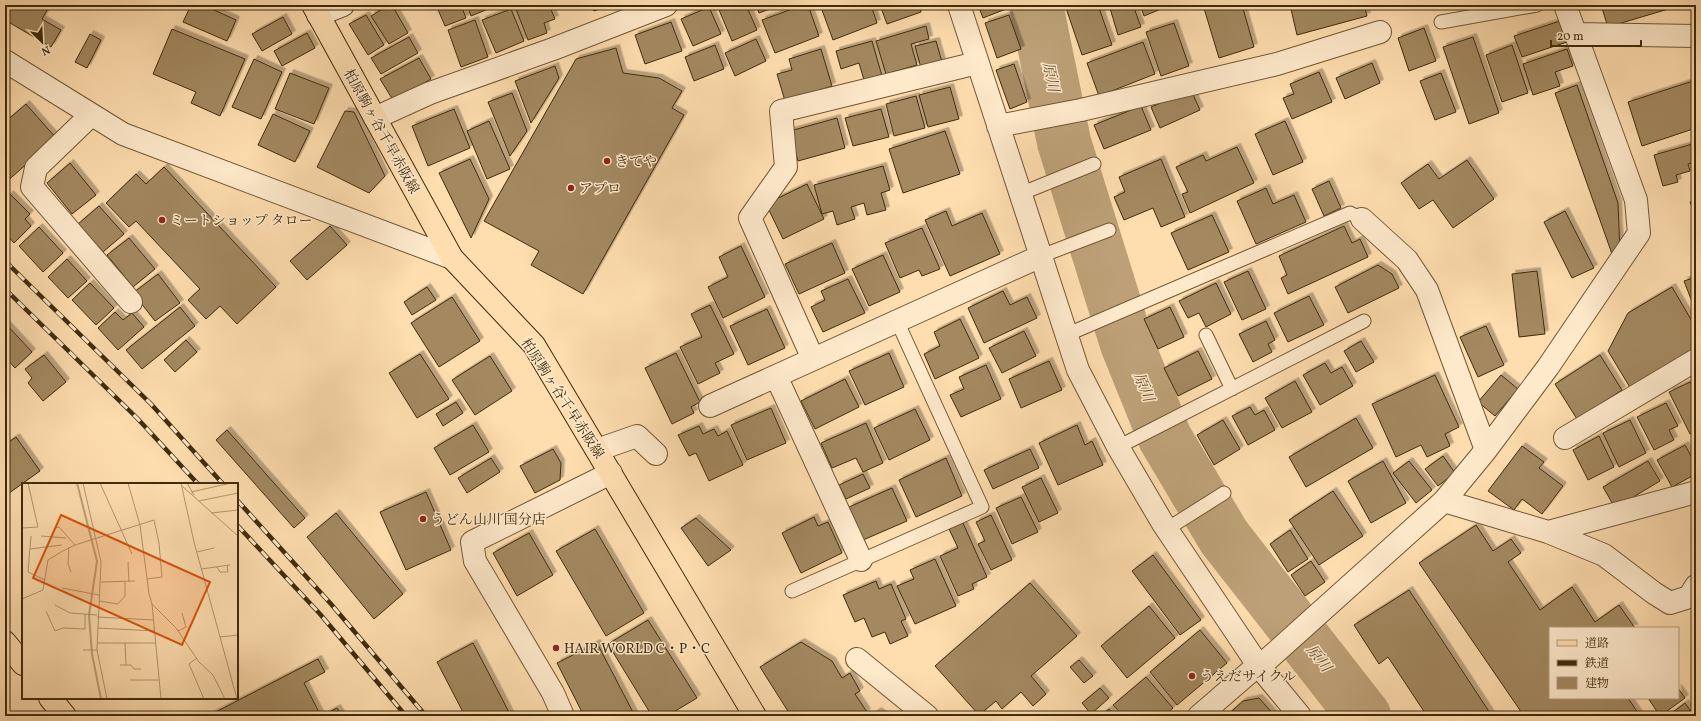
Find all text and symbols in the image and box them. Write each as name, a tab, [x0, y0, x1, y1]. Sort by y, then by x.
north arrow	[22, 22, 62, 62]
scale bar	[1551, 22, 1641, 48]
text: 20 m	[1557, 29, 1584, 45]
text: N	[39, 41, 52, 58]
water label: 原川	[1036, 60, 1063, 96]
street label: 柏原駒ヶ谷千早赤阪線	[338, 66, 423, 198]
place label: きてや	[615, 153, 657, 172]
marker: きてや	[602, 156, 612, 166]
place label: アプロ	[579, 180, 621, 199]
marker: アプロ	[566, 183, 576, 193]
place label: ミートショップ タロー	[170, 212, 313, 231]
marker: ミートショップ タロー	[157, 215, 167, 225]
street label: 柏原駒ヶ谷千早赤阪線	[516, 335, 608, 463]
water label: 原川	[1127, 370, 1159, 407]
inset map	[22, 483, 238, 699]
place label: うどん山川 国分店	[431, 511, 546, 530]
marker: うどん山川 国分店	[418, 514, 428, 524]
legend	[1549, 627, 1679, 699]
text: 道路	[1585, 636, 1609, 652]
place label: HAIR WORLD C・P・C	[564, 640, 710, 659]
water label: 原川	[1300, 641, 1337, 679]
marker: HAIR WORLD C・P・C	[551, 643, 561, 653]
text: 鉄道	[1584, 656, 1609, 672]
place label: うえだサイクル	[1200, 668, 1296, 687]
marker: うえだサイクル	[1187, 671, 1197, 681]
text: 建物	[1585, 676, 1609, 692]

